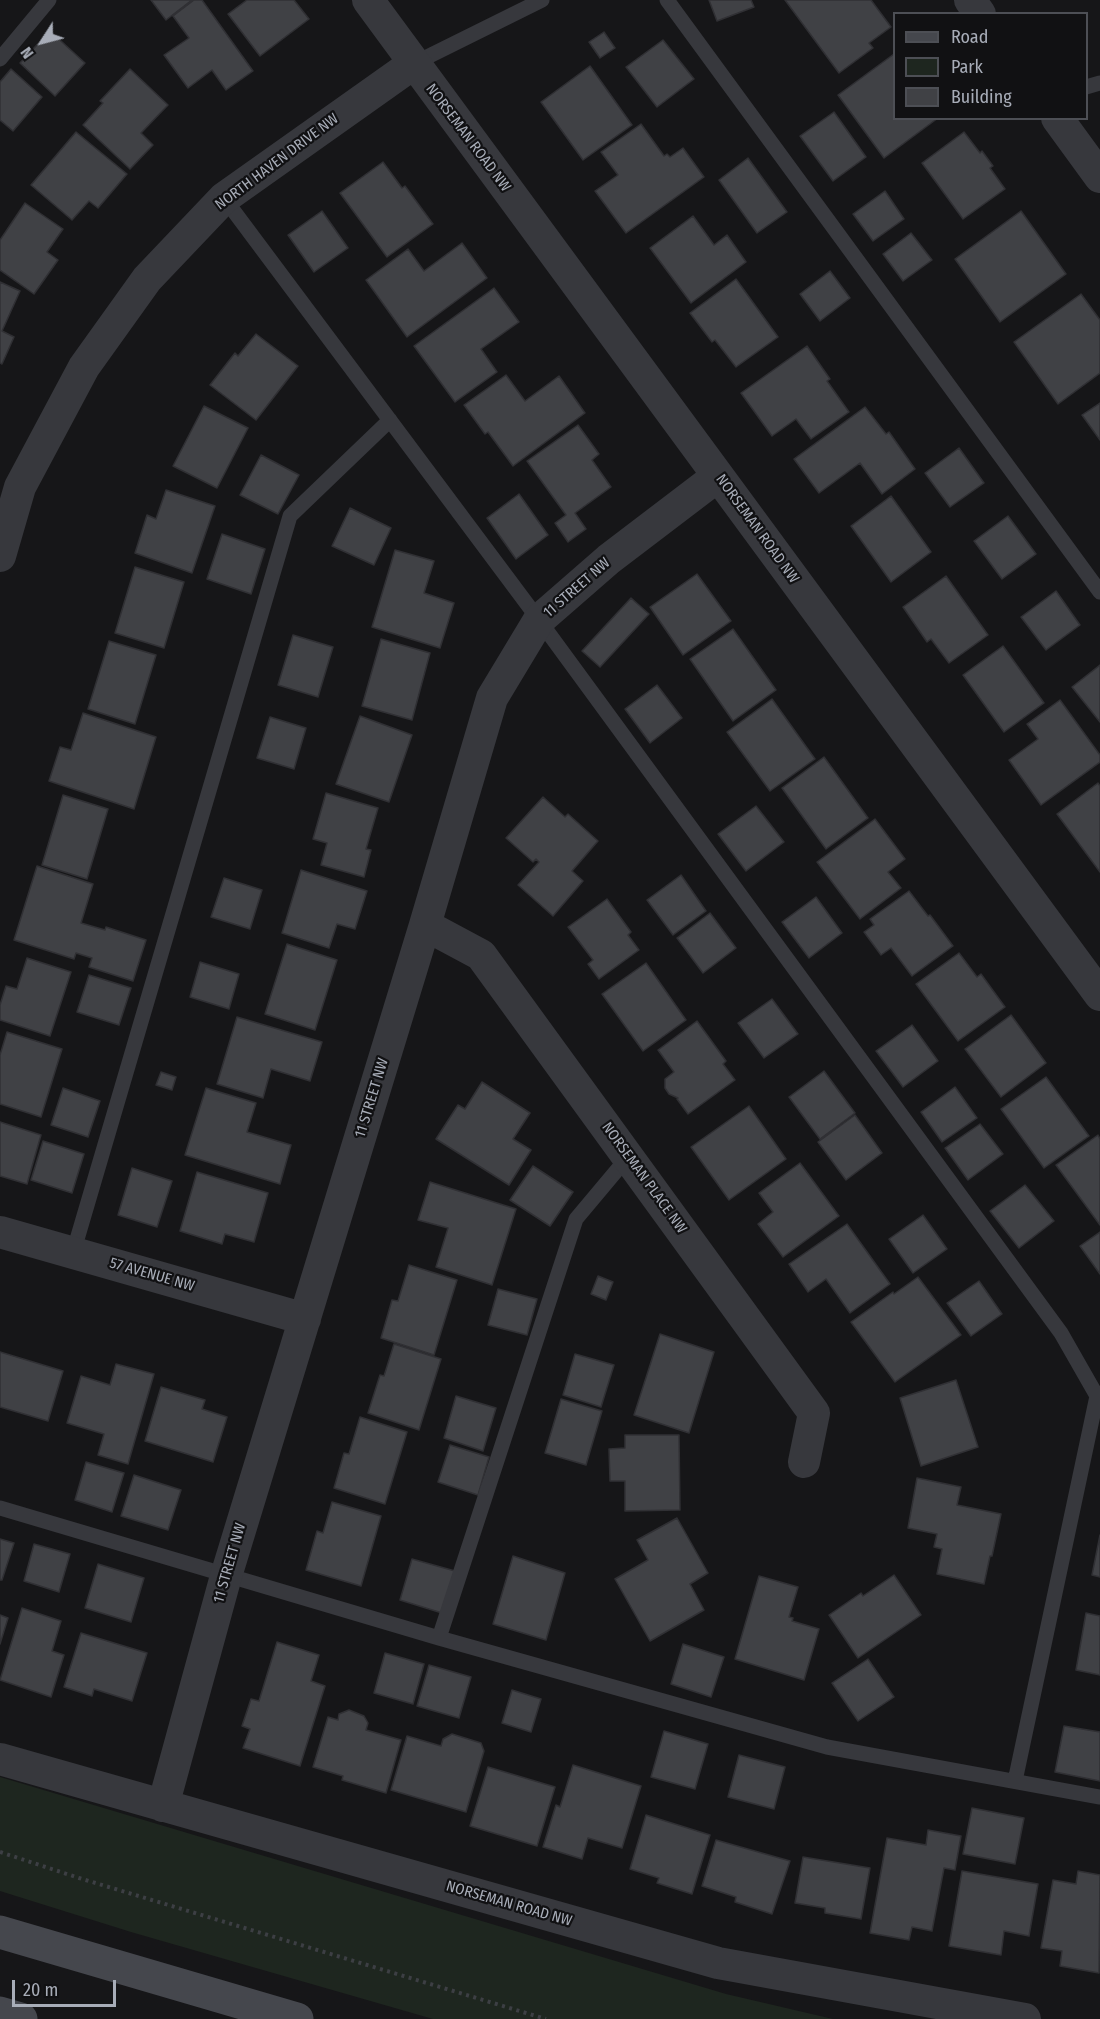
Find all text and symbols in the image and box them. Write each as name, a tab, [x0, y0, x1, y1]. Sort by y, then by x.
north arrow	[12, 12, 72, 72]
legend	[893, 12, 1088, 120]
text: Road	[951, 26, 988, 48]
text: N	[17, 43, 38, 62]
text: Park	[951, 56, 983, 78]
street label: NORSEMAN ROAD NW	[422, 81, 514, 195]
text: Building	[951, 86, 1012, 108]
street label: NORTH HAVEN DRIVE NW	[212, 110, 342, 214]
street label: NORSEMAN ROAD NW	[712, 471, 802, 587]
street label: 11 STREET NW	[540, 554, 614, 622]
street label: 11 STREET NW	[351, 1056, 393, 1140]
street label: NORSEMAN PLACE NW	[598, 1119, 690, 1237]
street label: 57 AVENUE NW	[108, 1254, 196, 1296]
street label: 11 STREET NW	[210, 1521, 250, 1605]
street label: NORSEMAN ROAD NW	[444, 1877, 574, 1931]
scale bar	[15, 1968, 118, 2006]
text: 20 m	[23, 1979, 58, 2001]

